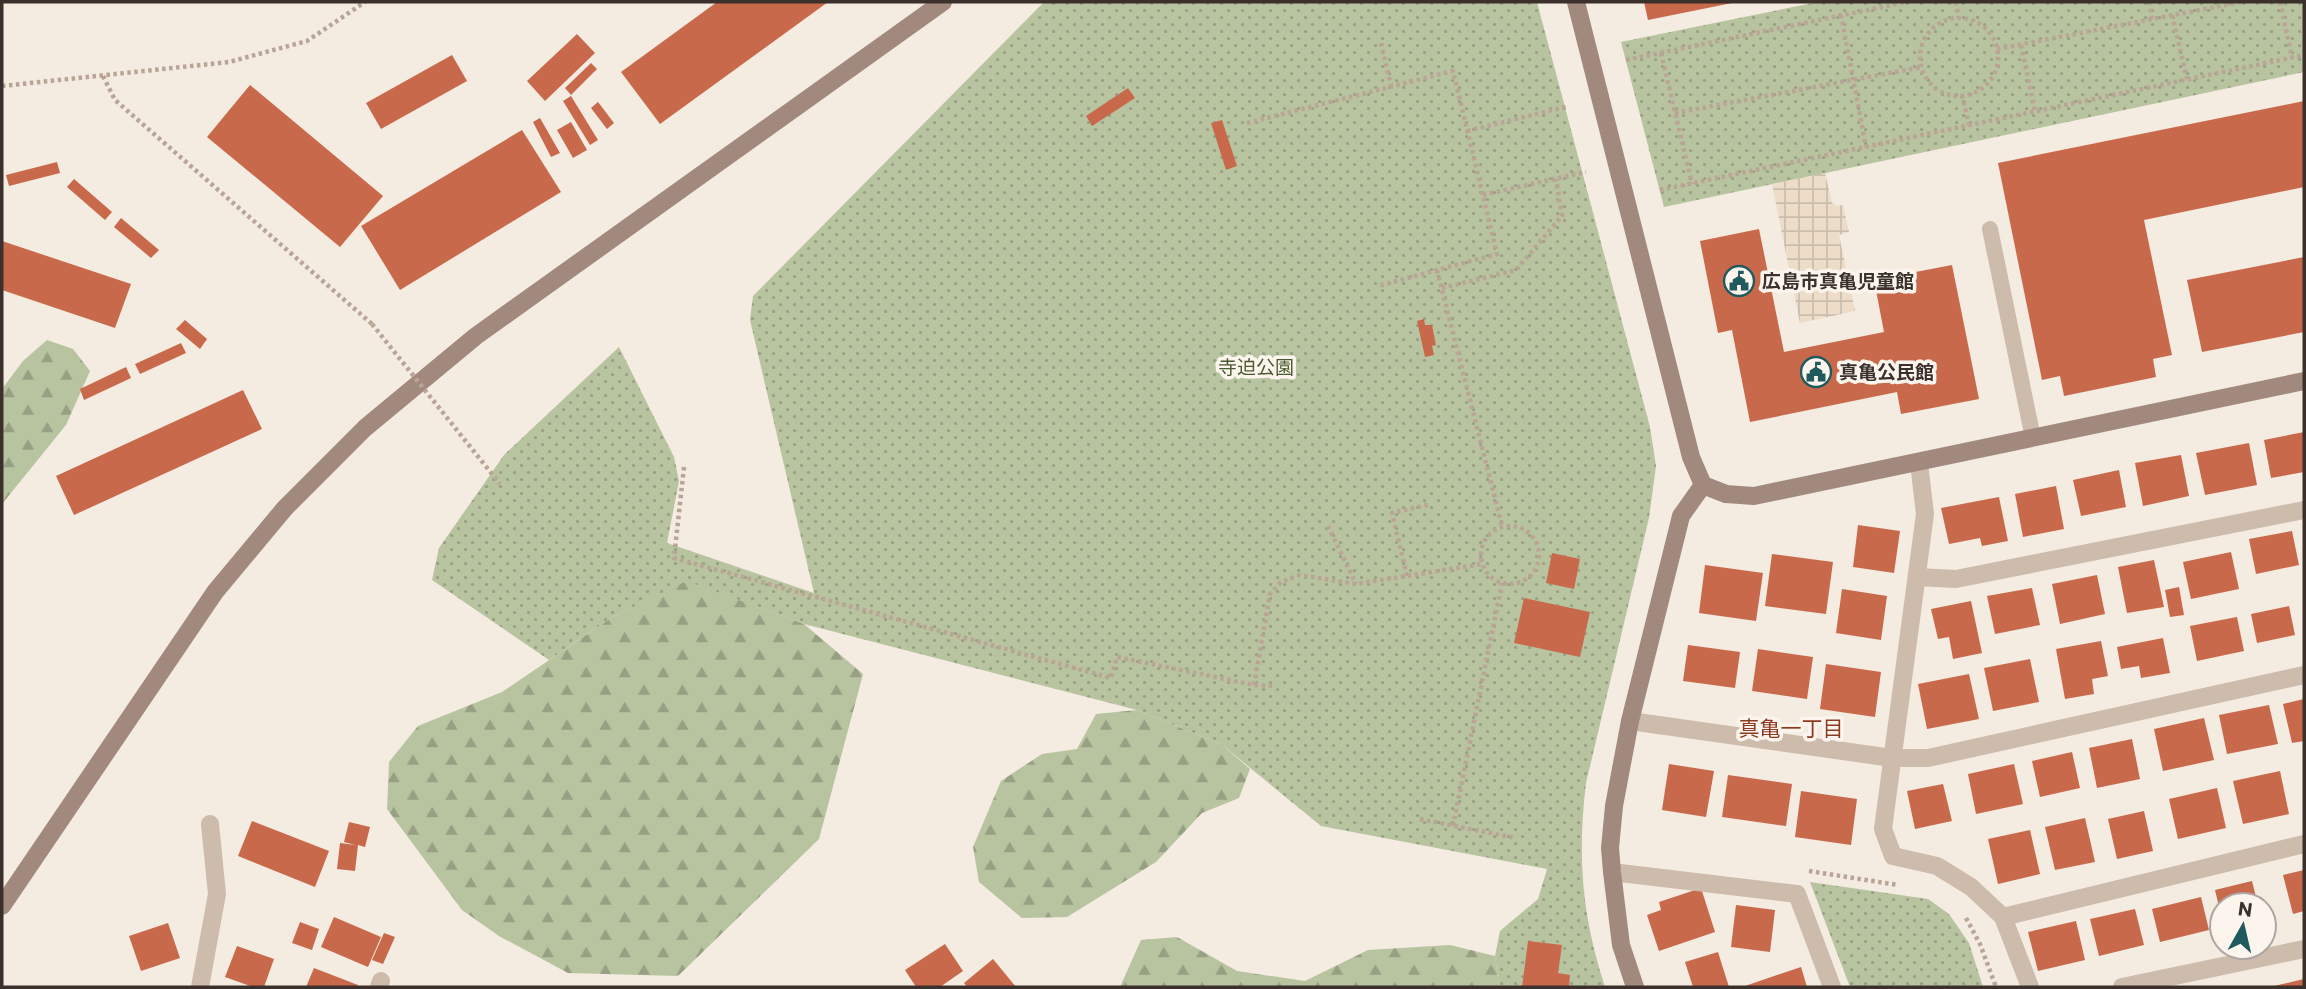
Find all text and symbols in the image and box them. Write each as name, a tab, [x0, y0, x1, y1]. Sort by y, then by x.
public building icon: 広島市真亀児童館	[1722, 264, 1756, 298]
place label: 広島市真亀児童館	[1762, 269, 1914, 292]
park label: 寺迫公園	[1218, 355, 1294, 378]
public building icon: 真亀公民館	[1799, 355, 1833, 389]
place label: 真亀公民館	[1839, 360, 1934, 383]
district label: 真亀一丁目	[1739, 715, 1844, 740]
north arrow	[2208, 891, 2278, 961]
text: N	[2237, 896, 2254, 921]

